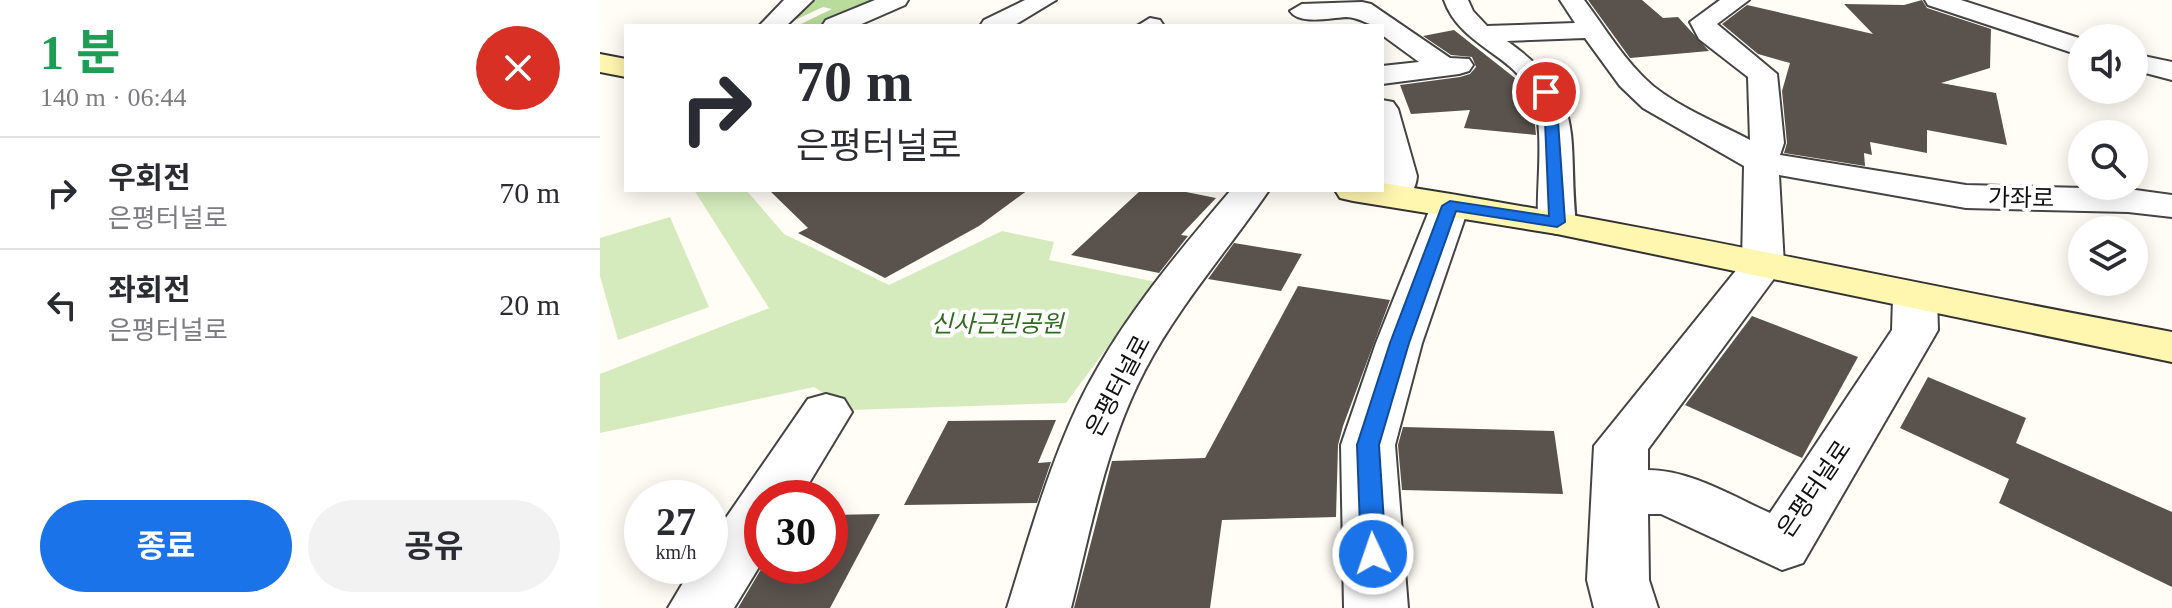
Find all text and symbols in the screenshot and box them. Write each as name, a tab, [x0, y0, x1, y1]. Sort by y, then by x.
map controls	[2068, 24, 2148, 296]
button: sound	[2068, 24, 2148, 104]
text: 1 분	[40, 26, 120, 79]
button: close	[476, 26, 560, 110]
text: 70 m	[796, 51, 913, 113]
icon: right	[664, 56, 768, 160]
pin	[1512, 58, 1580, 126]
icon: arrive	[1524, 70, 1568, 114]
text: 140 m · 06:44	[40, 83, 187, 112]
button: search	[2068, 120, 2148, 200]
text: 은평터널로	[796, 126, 962, 166]
text: 우회전	[108, 161, 191, 194]
icon: right	[40, 171, 84, 215]
text: 70 m	[499, 176, 560, 209]
street label: 가좌로	[1988, 184, 2054, 212]
text: 은평터널로	[108, 204, 228, 233]
button: layers	[2068, 216, 2148, 296]
text: 좌회전	[108, 273, 191, 306]
icon: left	[40, 283, 84, 327]
text: 20 m	[499, 288, 560, 321]
park label: 신사근린공원	[931, 311, 1065, 337]
text: 은평터널로	[108, 316, 228, 345]
street label: 은평터널로	[1081, 331, 1155, 441]
street label: 은평터널로	[1772, 436, 1856, 542]
speed limit sign: 30	[744, 480, 848, 584]
text: 27	[656, 499, 696, 544]
button: 종료	[40, 500, 292, 592]
button: 공유	[308, 500, 560, 592]
position arrow	[1331, 512, 1415, 596]
text: km/h	[655, 541, 697, 563]

